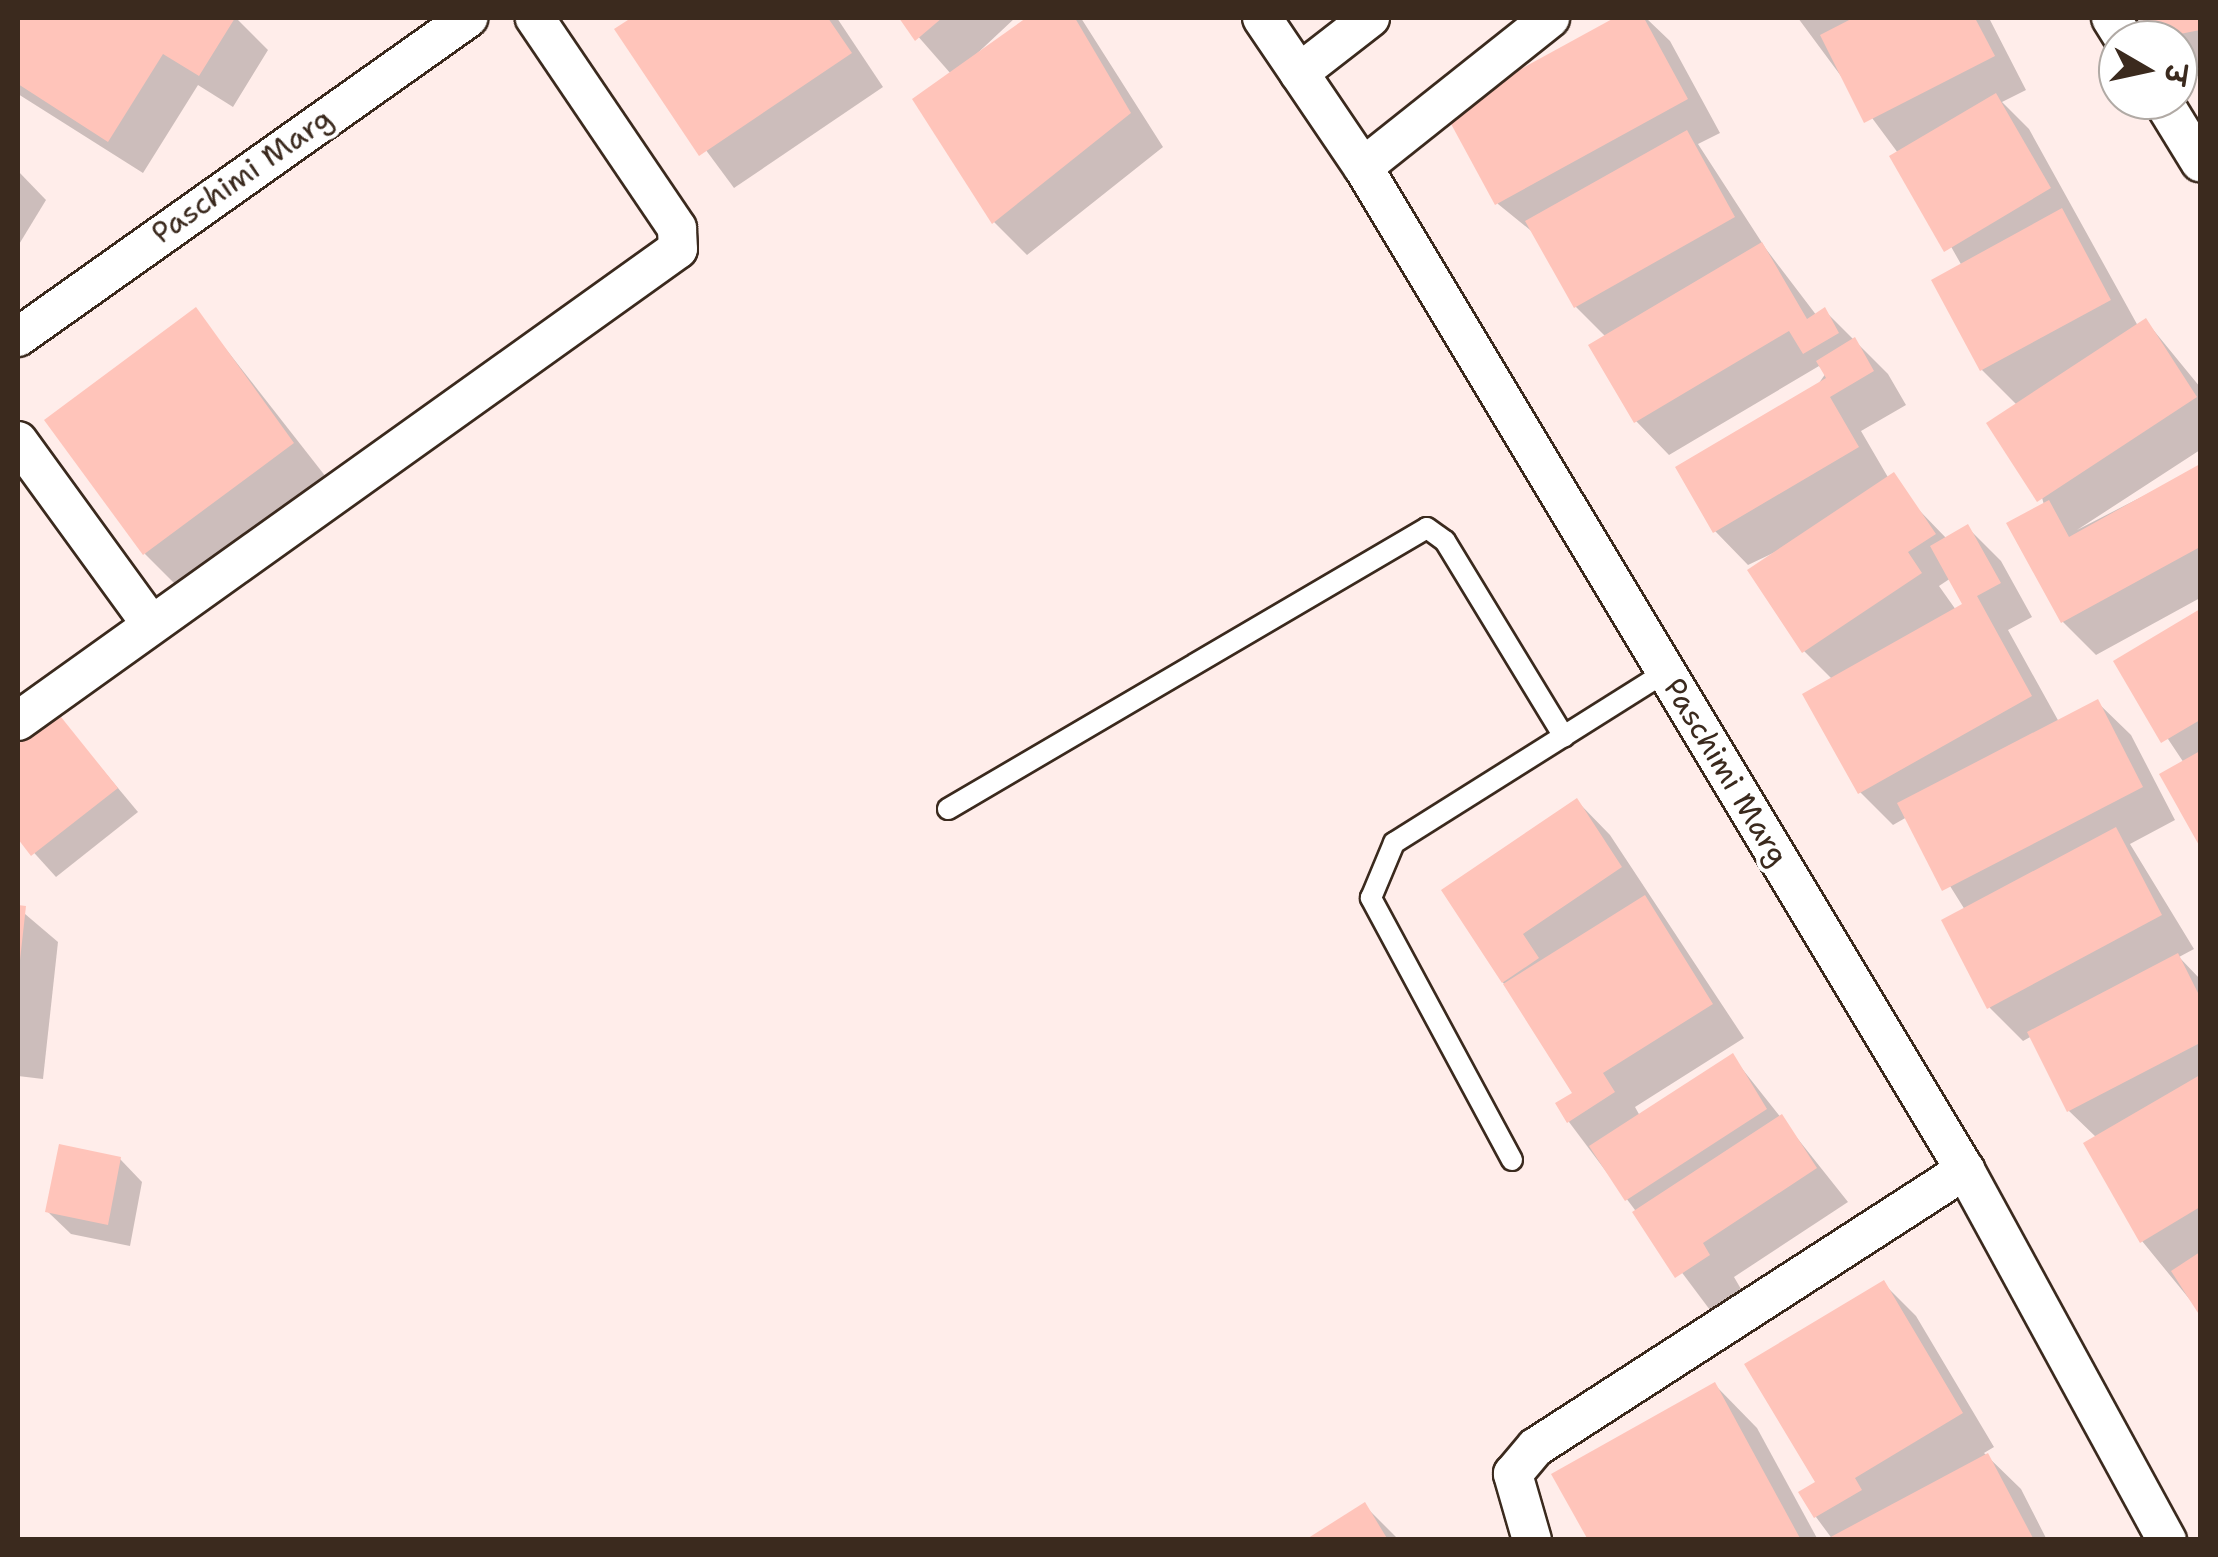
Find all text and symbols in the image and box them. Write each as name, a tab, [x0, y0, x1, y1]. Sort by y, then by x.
north arrow	[2098, 20, 2198, 120]
text: उ	[2155, 62, 2196, 87]
street label: Paschimi Marg	[145, 100, 339, 252]
street label: Paschimi Marg	[1656, 672, 1796, 872]

